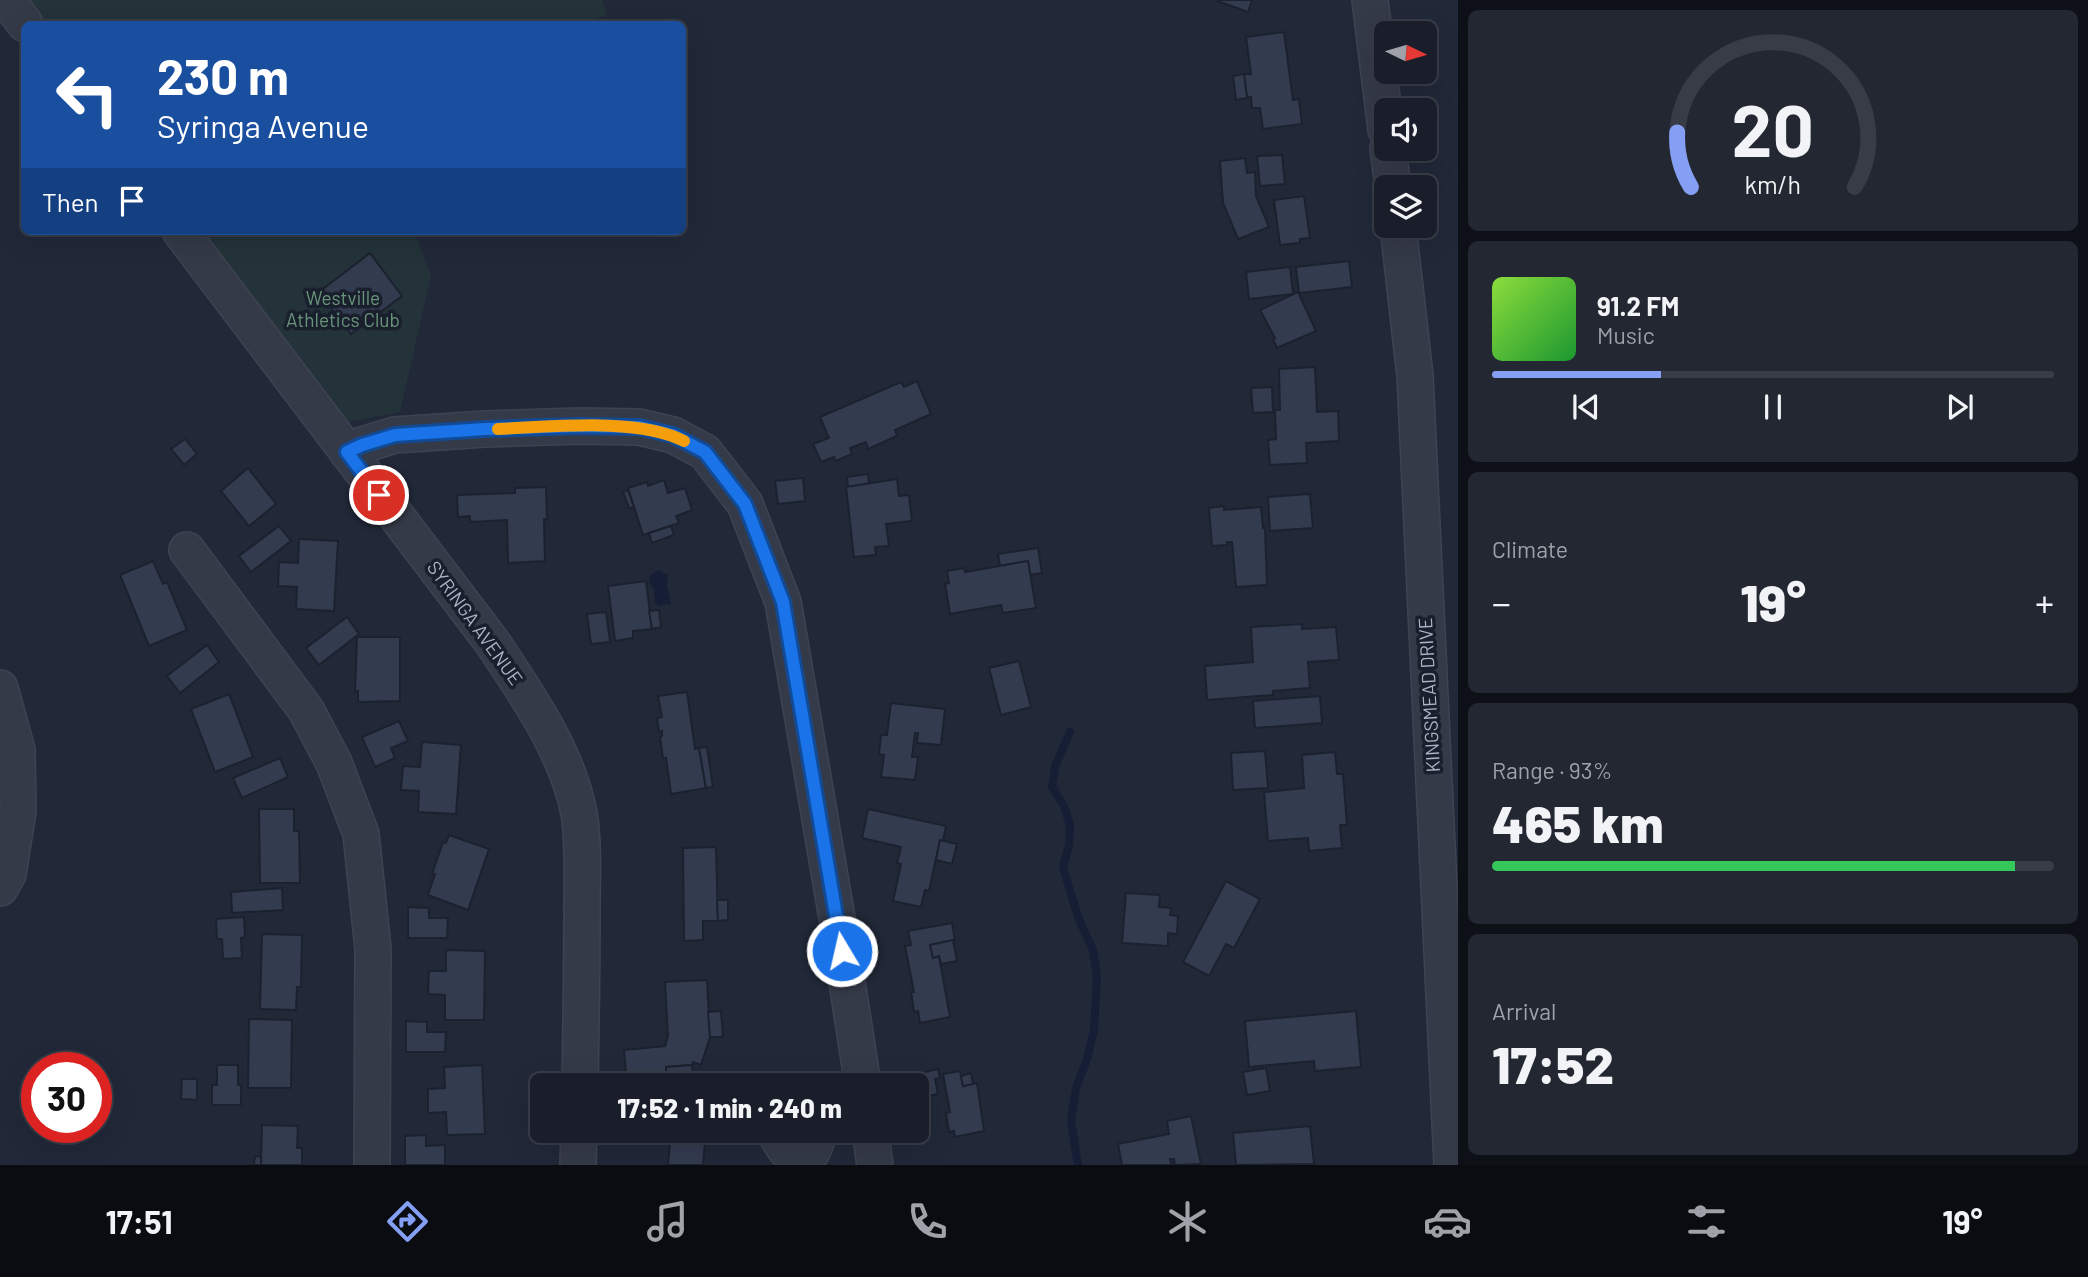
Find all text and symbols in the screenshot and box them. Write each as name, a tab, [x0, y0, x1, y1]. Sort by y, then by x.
north arrow	[1374, 21, 1437, 84]
map controls	[1374, 21, 1437, 238]
text: 230 m	[157, 46, 289, 105]
icon: left	[42, 49, 133, 140]
text: 20	[1732, 84, 1814, 172]
button: sound	[1374, 98, 1437, 161]
text: Syringa Avenue	[157, 106, 369, 144]
text: km/h	[1745, 168, 1801, 198]
button: layers	[1374, 175, 1437, 238]
icon: arrive	[113, 182, 151, 220]
text: Then	[42, 186, 99, 217]
park label: Westville Athletics Club	[286, 286, 400, 331]
text: 91.2 FM	[1597, 290, 1679, 321]
text: Music	[1597, 321, 1655, 349]
icon: previous	[1567, 388, 1605, 426]
icon: pause	[1754, 388, 1792, 426]
icon: next	[1941, 388, 1979, 426]
pin	[349, 465, 409, 525]
icon: arrive	[360, 476, 398, 514]
text: Climate	[1492, 535, 1568, 563]
street label: SYRINGA AVENUE	[423, 556, 528, 689]
text: 19°	[1740, 570, 1806, 632]
text: −	[1492, 579, 1511, 625]
text: +	[2035, 579, 2054, 625]
street label: KINGSMEAD DRIVE	[1413, 617, 1444, 773]
text: Range · 93%	[1492, 756, 1612, 784]
text: 465 km	[1492, 791, 1664, 853]
position arrow	[805, 914, 879, 988]
text: Arrival	[1492, 997, 1556, 1025]
text: 17:52	[1492, 1032, 1614, 1094]
speed limit sign: 30	[21, 1052, 112, 1143]
text: 17:52 · 1 min · 240 m	[617, 1092, 842, 1123]
icon: directions	[383, 1197, 432, 1246]
icon: music	[643, 1197, 692, 1246]
icon: phone	[903, 1197, 952, 1246]
icon: climate	[1163, 1197, 1212, 1246]
icon: car	[1423, 1197, 1472, 1246]
icon: filters	[1682, 1197, 1731, 1246]
text: 17:51	[105, 1202, 172, 1240]
text: 19°	[1942, 1202, 1983, 1240]

